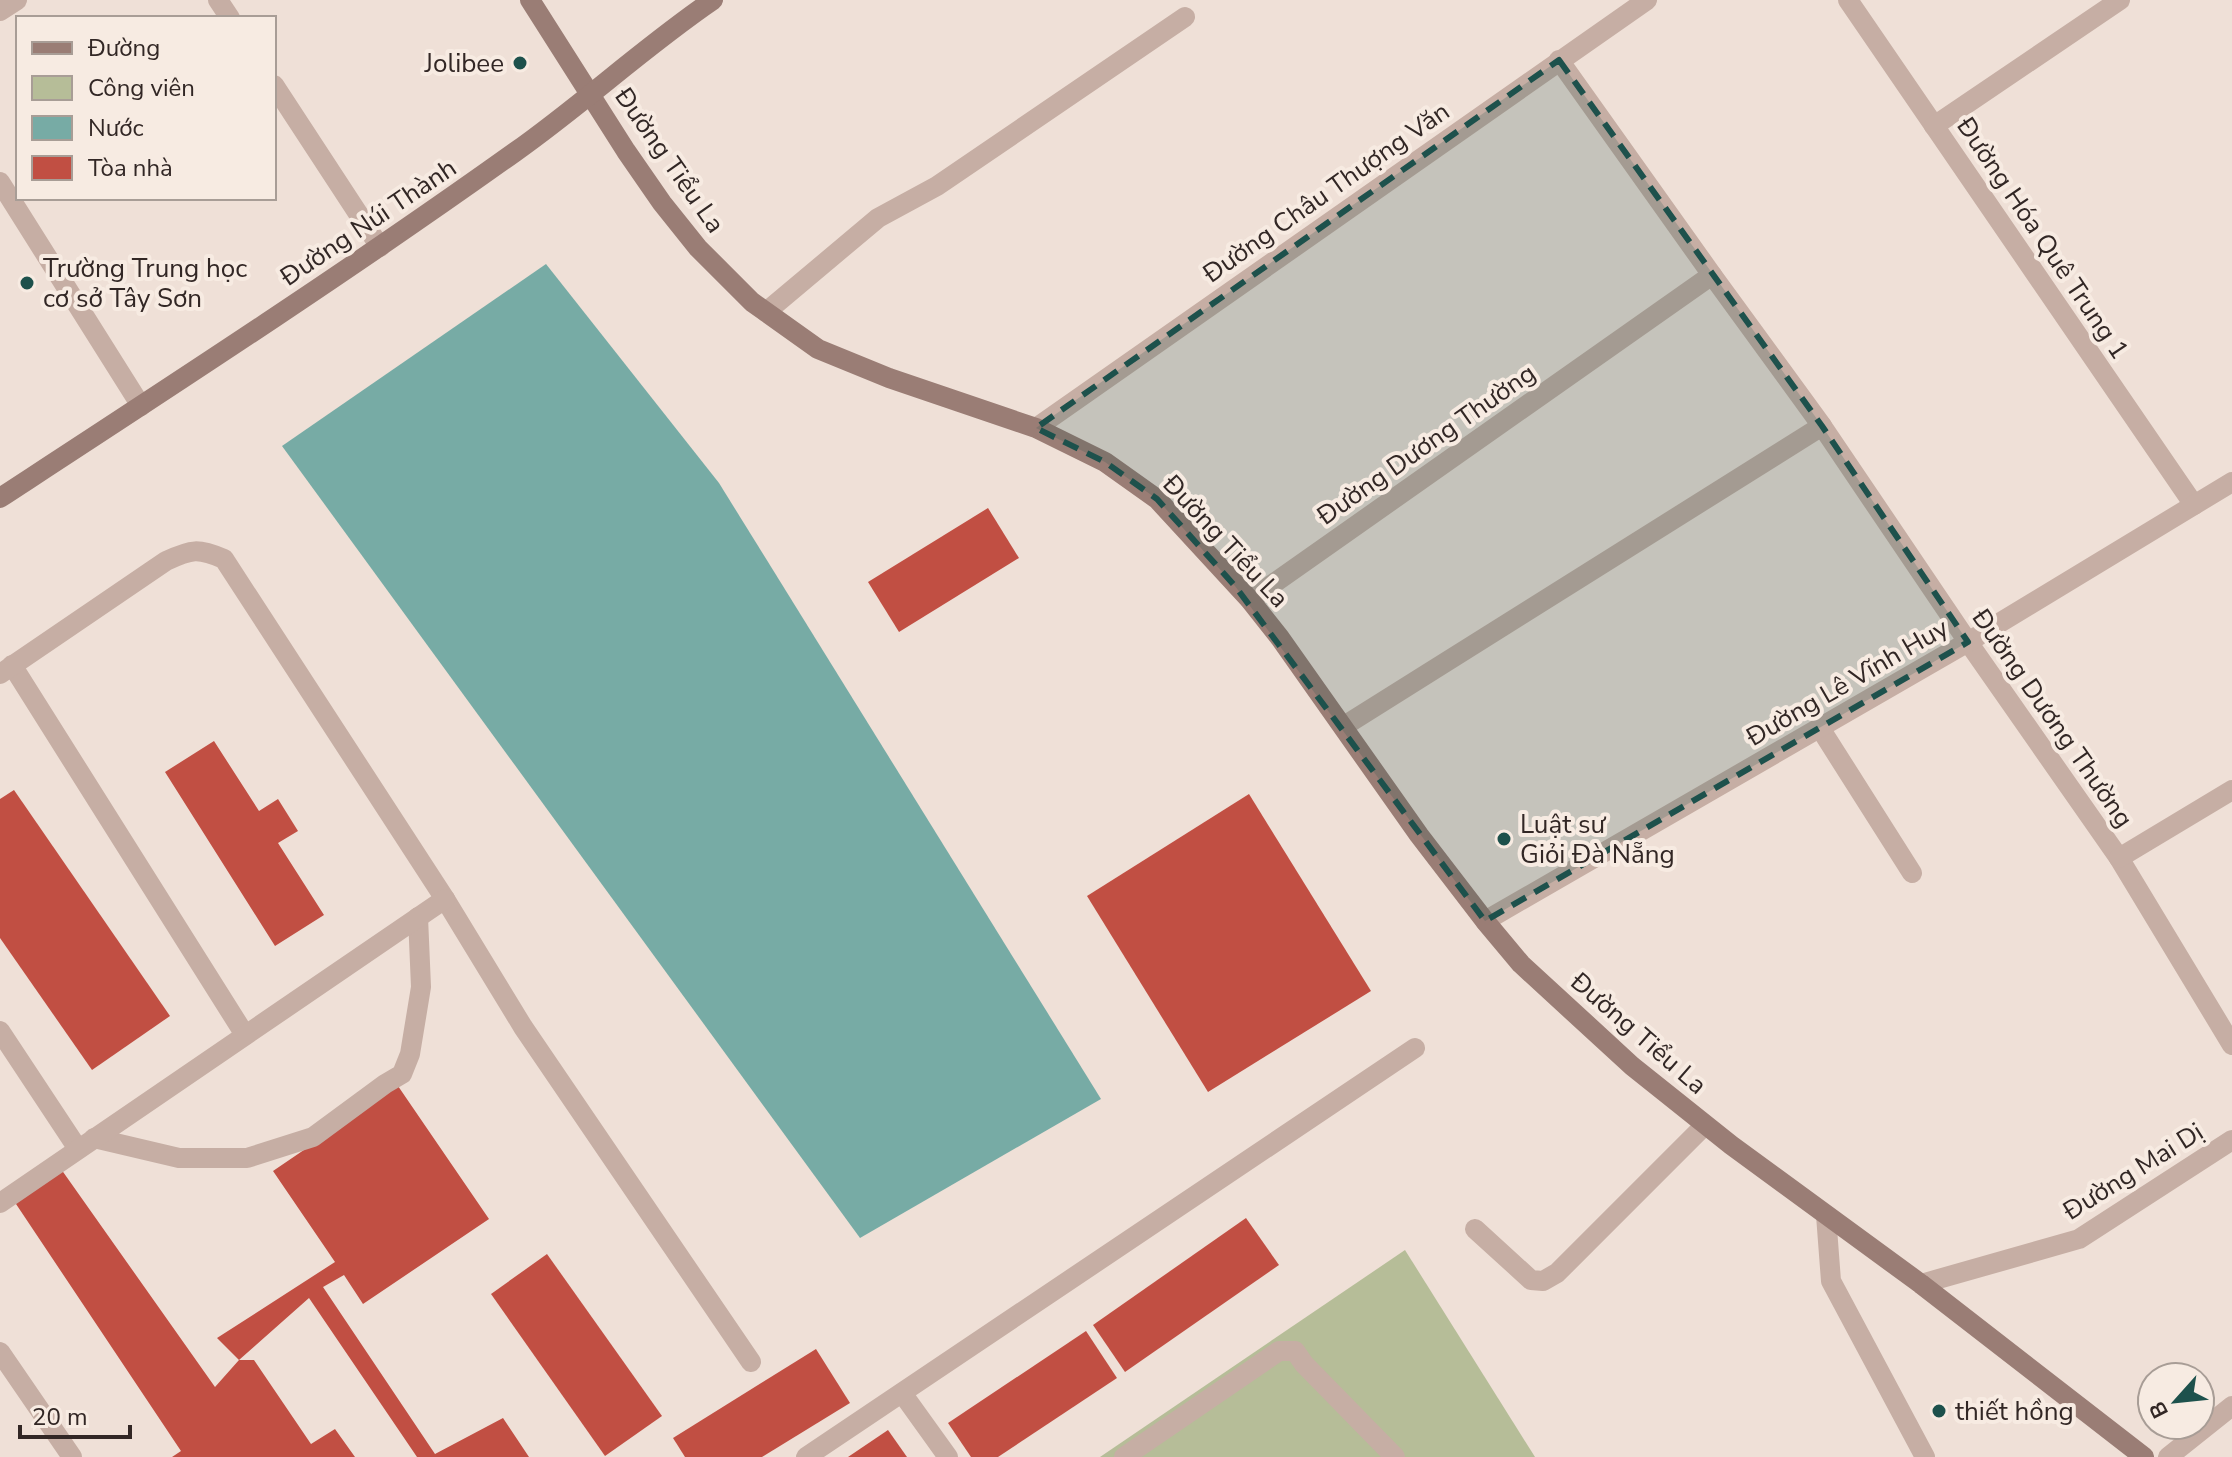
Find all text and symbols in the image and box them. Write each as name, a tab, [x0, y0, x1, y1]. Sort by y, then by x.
legend	[16, 16, 276, 200]
text: Đường	[87, 32, 160, 64]
place label: Jolibee	[424, 46, 504, 81]
marker: Jolibee	[511, 54, 529, 72]
text: Công viên	[88, 72, 195, 104]
street label: Đường Tiểu La	[606, 80, 733, 240]
street label: Đường Châu Thượng Văn	[1195, 94, 1457, 291]
street label: Đường Hóa Quê Trung 1	[1948, 110, 2137, 366]
text: Nước	[88, 112, 144, 144]
street label: Đường Núi Thành	[273, 151, 463, 295]
text: Tòa nhà	[88, 152, 173, 184]
place label: Trường Trung học cơ sở Tây Sơn	[43, 251, 247, 316]
marker: Trường Trung học cơ sở Tây Sơn	[18, 274, 36, 292]
street label: Đường Dương Thường	[1309, 356, 1543, 534]
street label: Đường Tiểu La	[1154, 467, 1296, 615]
street label: Đường Dương Thường	[1963, 601, 2141, 835]
street label: Đường Lê Vĩnh Huy	[1739, 610, 1955, 755]
place label: Luật sư Giỏi Đà Nẵng	[1520, 807, 1675, 872]
marker: Luật sư Giỏi Đà Nẵng	[1495, 830, 1513, 848]
street label: Đường Tiểu La	[1562, 964, 1714, 1102]
street label: Đường Mai Dị	[2056, 1114, 2210, 1229]
north arrow	[2136, 1361, 2216, 1441]
scale bar	[20, 1389, 130, 1439]
place label: thiết hồng	[1955, 1394, 2074, 1429]
text: B	[2142, 1396, 2176, 1423]
text: 20 m	[32, 1401, 88, 1433]
marker: thiết hồng	[1930, 1402, 1948, 1420]

